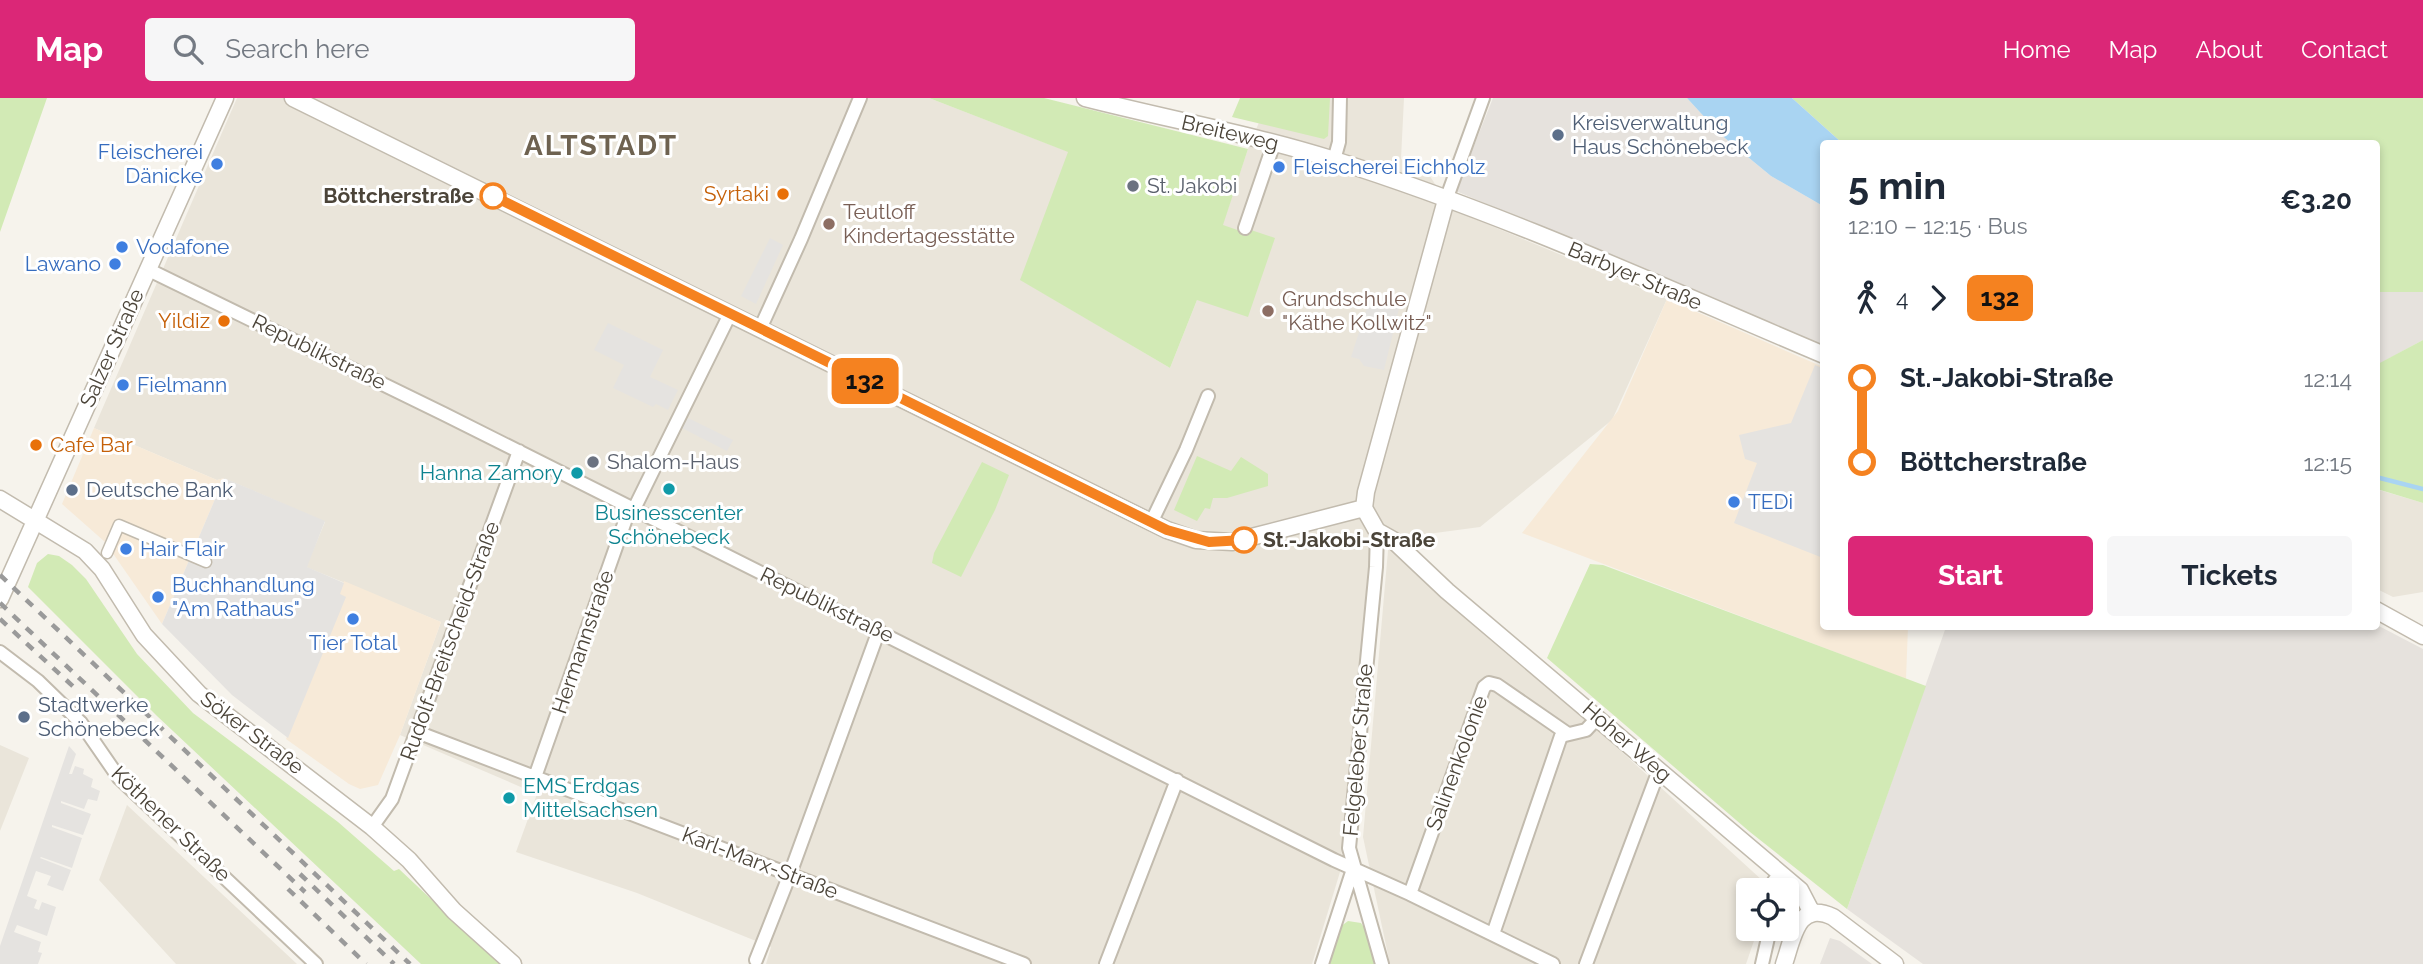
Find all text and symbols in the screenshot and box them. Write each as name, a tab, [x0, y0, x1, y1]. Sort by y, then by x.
search box	[145, 18, 635, 81]
text: Map	[35, 30, 103, 69]
icon: search	[169, 30, 207, 68]
text: Search here	[225, 34, 370, 64]
text: Home	[2003, 35, 2071, 64]
text: Map	[2109, 35, 2157, 64]
text: About	[2195, 35, 2263, 64]
text: Contact	[2301, 35, 2388, 64]
street label: Breiteweg	[1179, 109, 1281, 156]
place label: Kreisverwaltung Haus Schönebeck	[1572, 110, 1748, 159]
marker: Kreisverwaltung Haus Schönebeck	[1550, 127, 1566, 143]
district label: ALTSTADT	[524, 129, 678, 162]
place label: Fleischerei Dänicke	[98, 139, 203, 188]
place label: Fleischerei Eichholz	[1293, 154, 1485, 179]
marker: Fleischerei Dänicke	[209, 156, 225, 172]
marker: Fleischerei Eichholz	[1271, 159, 1287, 175]
text: 5 min	[1848, 163, 1946, 208]
place label: St. Jakobi	[1147, 173, 1237, 198]
marker: St. Jakobi	[1125, 178, 1141, 194]
place label: Syrtaki	[704, 181, 769, 206]
place label: Böttcherstraße	[323, 183, 474, 208]
marker: Böttcherstraße	[480, 183, 506, 209]
text: €3.20	[2280, 185, 2352, 215]
marker: Syrtaki	[775, 186, 791, 202]
place label: Teutloff Kindertagesstätte	[843, 199, 1015, 248]
text: 12:10 – 12:15 · Bus	[1848, 212, 2028, 239]
marker: Teutloff Kindertagesstätte	[821, 216, 837, 232]
place label: Vodafone	[136, 234, 229, 259]
street label: Barbyer Straße	[1564, 236, 1706, 315]
marker: Vodafone	[114, 239, 130, 255]
place label: Lawano	[25, 251, 101, 276]
marker: Lawano	[107, 256, 123, 272]
icon: walk	[1848, 279, 1886, 317]
icon: forward	[1919, 279, 1957, 317]
text: 132	[1981, 283, 2019, 312]
text: 4	[1896, 284, 1909, 311]
street label: Salzer Straße	[74, 285, 149, 411]
place label: Grundschule "Käthe Kollwitz"	[1282, 286, 1432, 335]
marker: Grundschule "Käthe Kollwitz"	[1260, 303, 1276, 319]
place label: Yildiz	[158, 308, 210, 333]
street label: Republikstraße	[248, 308, 390, 395]
marker: Yildiz	[216, 313, 232, 329]
line badge: 132	[825, 358, 905, 404]
text: St.-Jakobi-Straße	[1900, 363, 2113, 393]
text: 12:14	[2303, 365, 2352, 392]
text: 132	[846, 366, 884, 395]
place label: Fielmann	[137, 372, 227, 397]
marker: Fielmann	[115, 377, 131, 393]
place label: Cafe Bar	[50, 432, 133, 457]
marker: Cafe Bar	[28, 437, 44, 453]
text: Böttcherstraße	[1900, 447, 2087, 477]
place label: Shalom-Haus	[607, 449, 739, 474]
text: 12:15	[2303, 449, 2352, 476]
marker: Shalom-Haus	[585, 454, 601, 470]
place label: Hanna Zamory	[420, 460, 563, 485]
marker: Hanna Zamory	[569, 465, 585, 481]
place label: Deutsche Bank	[86, 477, 233, 502]
marker: Businesscenter Schönebeck	[661, 481, 677, 497]
marker: Deutsche Bank	[64, 482, 80, 498]
place label: TEDi	[1748, 489, 1793, 514]
marker: TEDi	[1726, 494, 1742, 510]
place label: Businesscenter Schönebeck	[595, 500, 744, 549]
street label: Rudolf-Breitscheid-Straße	[395, 518, 504, 764]
marker: St.-Jakobi-Straße	[1231, 527, 1257, 553]
place label: St.-Jakobi-Straße	[1263, 527, 1436, 552]
place label: Hair Flair	[140, 536, 226, 561]
button: Start	[1848, 536, 2093, 616]
button: Tickets	[2107, 536, 2352, 616]
marker: Hair Flair	[118, 541, 134, 557]
street label: Republikstraße	[756, 561, 898, 648]
street label: Hermannstraße	[546, 567, 619, 717]
place label: Buchhandlung "Am Rathaus"	[172, 572, 315, 621]
marker: Buchhandlung "Am Rathaus"	[150, 589, 166, 605]
marker: Tier Total	[345, 611, 361, 627]
place label: Tier Total	[309, 630, 397, 655]
street label: Felgeleber Straße	[1338, 663, 1377, 837]
street label: Söker Straße	[196, 686, 309, 779]
place label: Stadtwerke Schönebeck	[38, 692, 160, 741]
street label: Salinenkolonie	[1421, 692, 1493, 834]
street label: Hoher Weg	[1578, 696, 1677, 787]
marker: Stadtwerke Schönebeck	[16, 709, 32, 725]
street label: Köthener Straße	[107, 761, 236, 887]
place label: EMS Erdgas Mittelsachsen	[523, 773, 658, 822]
marker: EMS Erdgas Mittelsachsen	[501, 790, 517, 806]
street label: Karl-Marx-Straße	[679, 821, 842, 904]
map controls	[1736, 878, 1799, 941]
button: locate	[1736, 878, 1799, 941]

